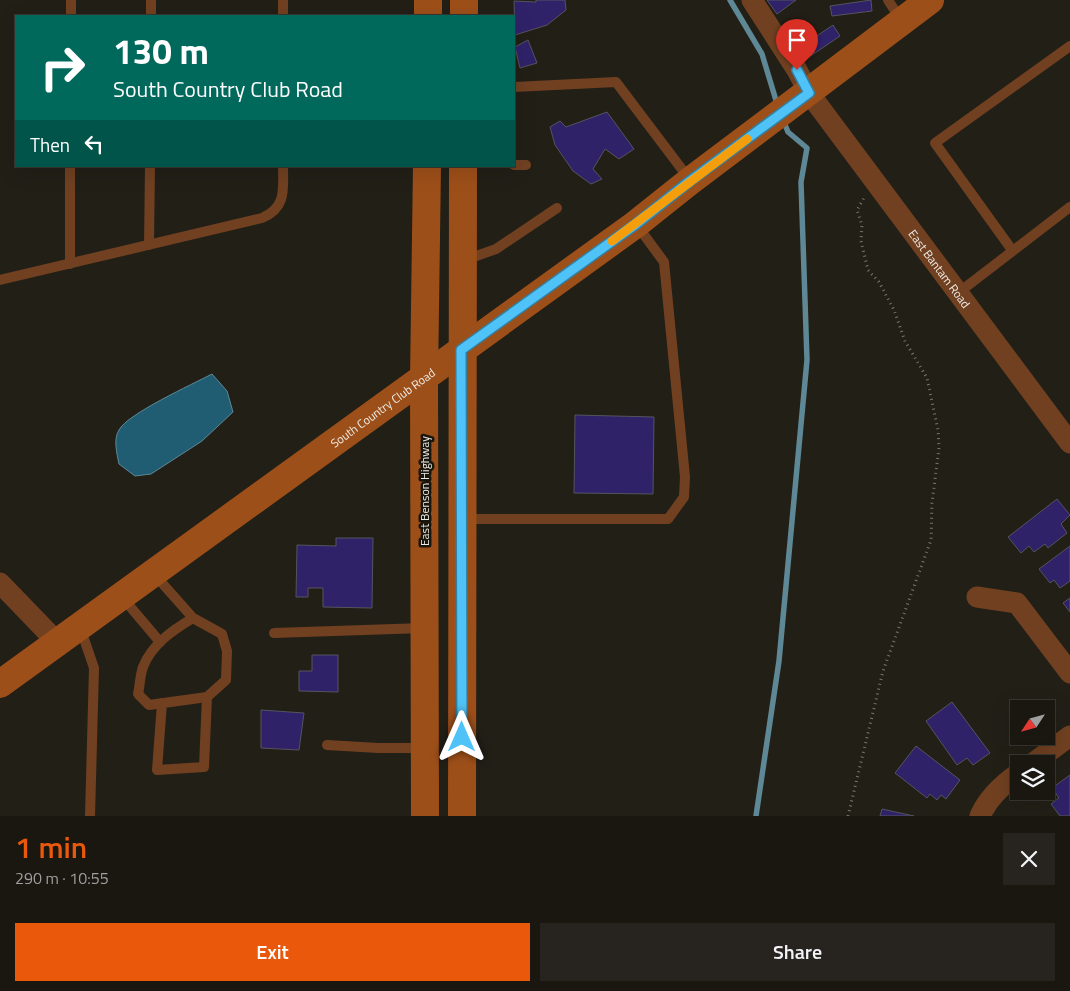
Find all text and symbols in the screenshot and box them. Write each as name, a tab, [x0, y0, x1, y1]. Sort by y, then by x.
pin	[776, 19, 818, 70]
text: 130 m	[113, 24, 209, 78]
icon: arrive	[783, 26, 811, 54]
icon: right	[30, 35, 95, 100]
text: South Country Club Road	[113, 72, 343, 106]
text: Then	[30, 130, 70, 159]
icon: left	[80, 130, 108, 158]
street label: East Bantam Road	[904, 225, 976, 312]
street label: South Country Club Road	[326, 363, 439, 452]
street label: East Benson Highway	[415, 436, 434, 546]
north arrow	[1010, 700, 1055, 745]
map controls	[1010, 700, 1055, 800]
position arrow	[435, 710, 487, 762]
button: layers	[1010, 755, 1055, 800]
text: 1 min	[15, 824, 87, 870]
button: close	[1003, 833, 1055, 885]
text: 290 m · 10:55	[15, 866, 109, 890]
button: Exit	[15, 923, 530, 981]
button: Share	[540, 923, 1055, 981]

